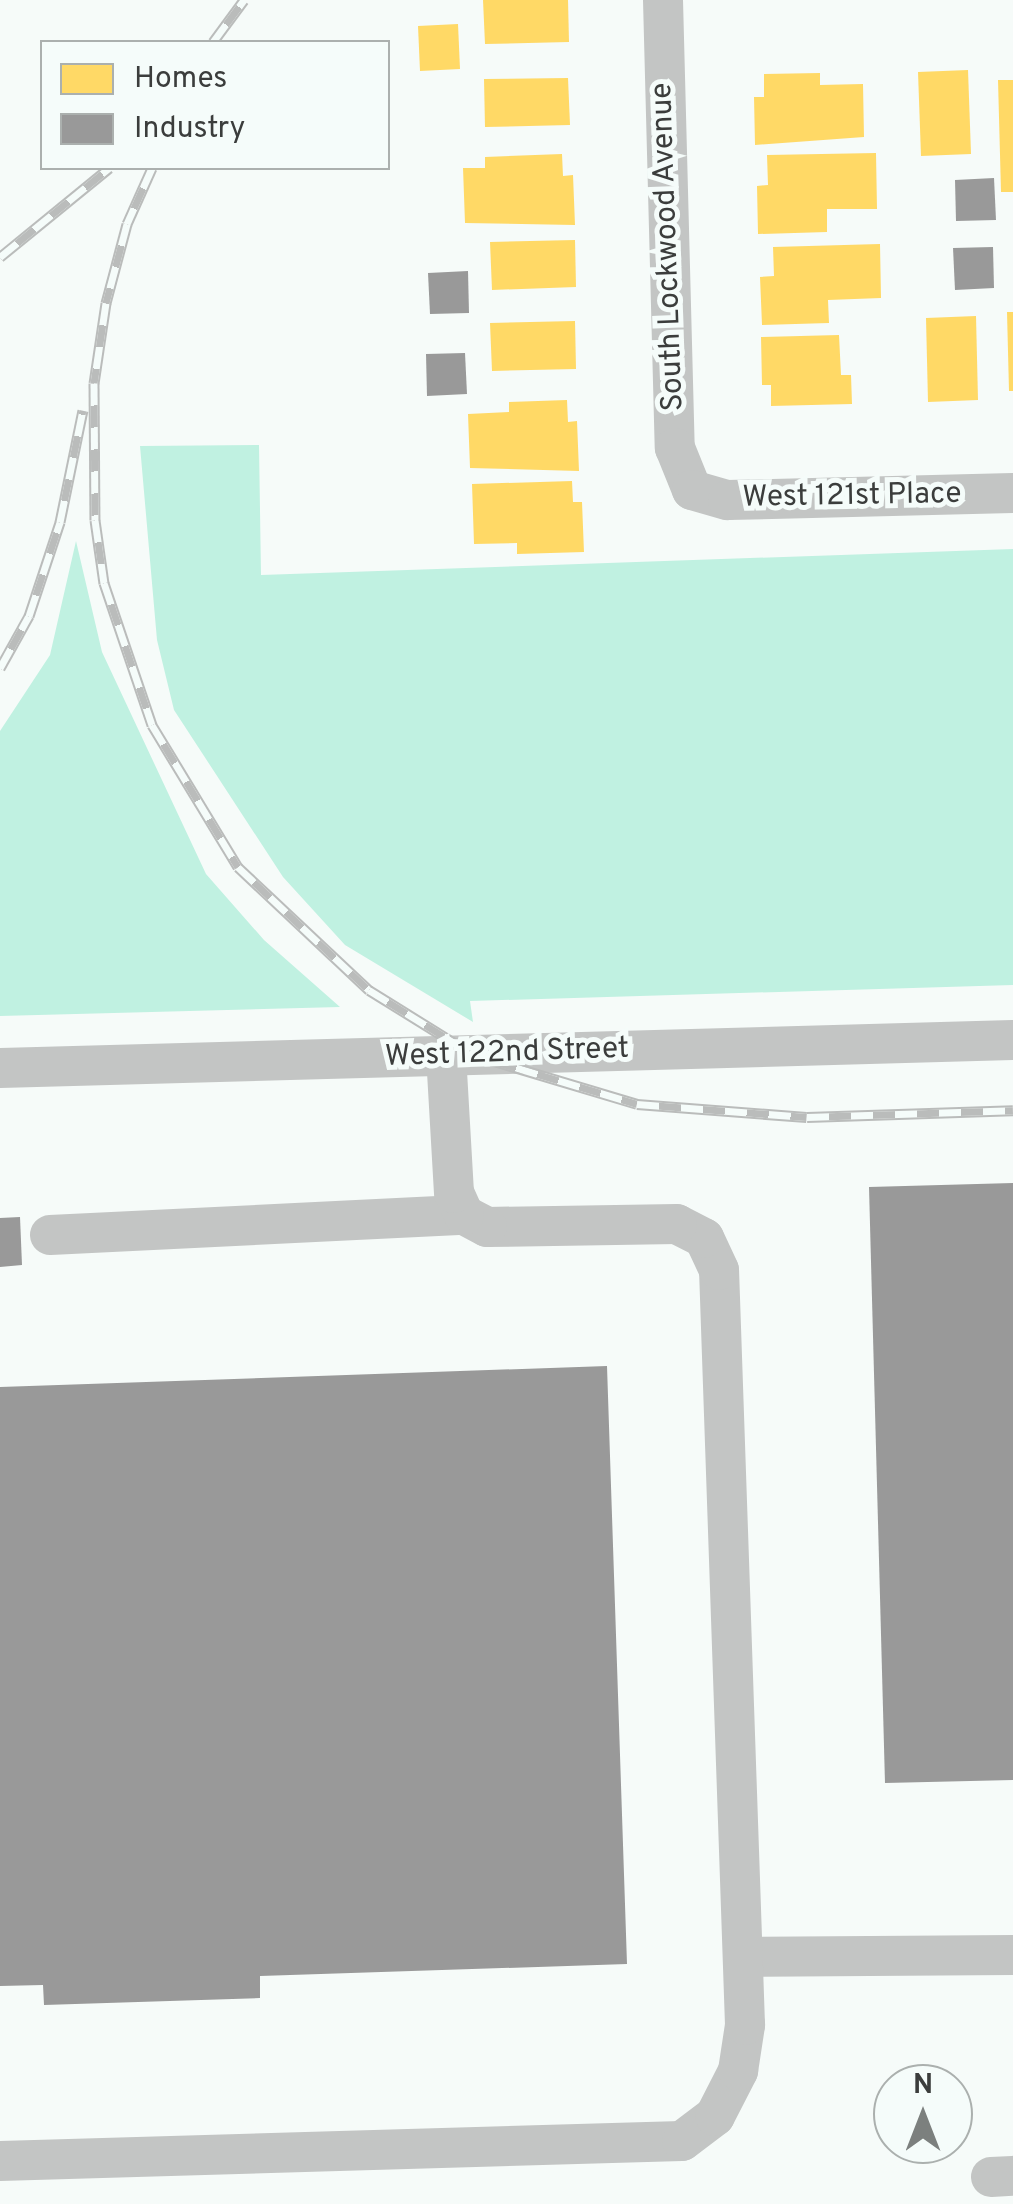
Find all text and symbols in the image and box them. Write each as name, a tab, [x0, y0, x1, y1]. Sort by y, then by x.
legend	[40, 40, 390, 170]
text: Homes	[134, 61, 227, 98]
street label: South Lockwood Avenue	[645, 81, 693, 413]
text: Industry	[134, 111, 245, 148]
street label: West 121st Place	[742, 477, 962, 517]
street label: West 122nd Street	[384, 1032, 630, 1076]
north arrow	[873, 2064, 973, 2164]
text: N	[913, 2068, 933, 2104]

